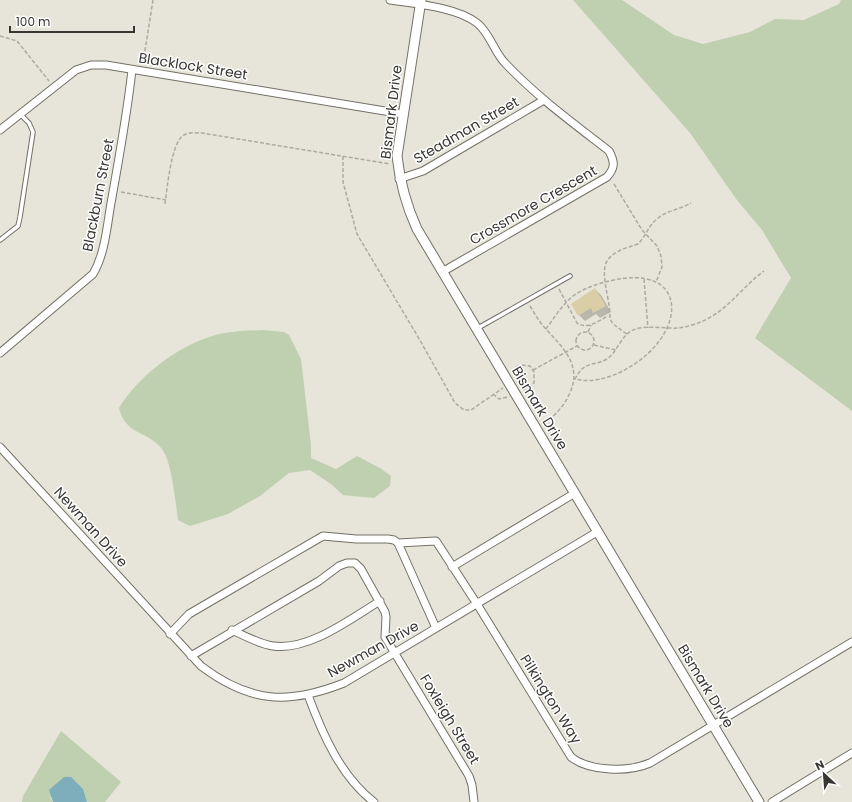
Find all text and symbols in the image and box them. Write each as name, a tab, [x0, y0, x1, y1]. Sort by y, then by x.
scale bar	[10, 8, 134, 34]
text: 100 m	[16, 13, 50, 30]
street label: Blacklock Street	[137, 48, 249, 84]
street label: Bismark Drive	[375, 64, 407, 160]
street label: Steadman Street	[410, 92, 522, 168]
street label: Blackburn Street	[77, 137, 119, 253]
street label: Crossmore Crescent	[466, 160, 600, 250]
street label: Bismark Drive	[507, 362, 573, 454]
street label: Newman Drive	[50, 483, 133, 572]
street label: Newman Drive	[324, 615, 423, 682]
street label: Bismark Drive	[673, 640, 739, 732]
street label: Pilkington Way	[516, 651, 587, 748]
street label: Foxleigh Street	[415, 670, 485, 768]
north arrow	[804, 754, 844, 794]
text: N	[812, 756, 827, 774]

